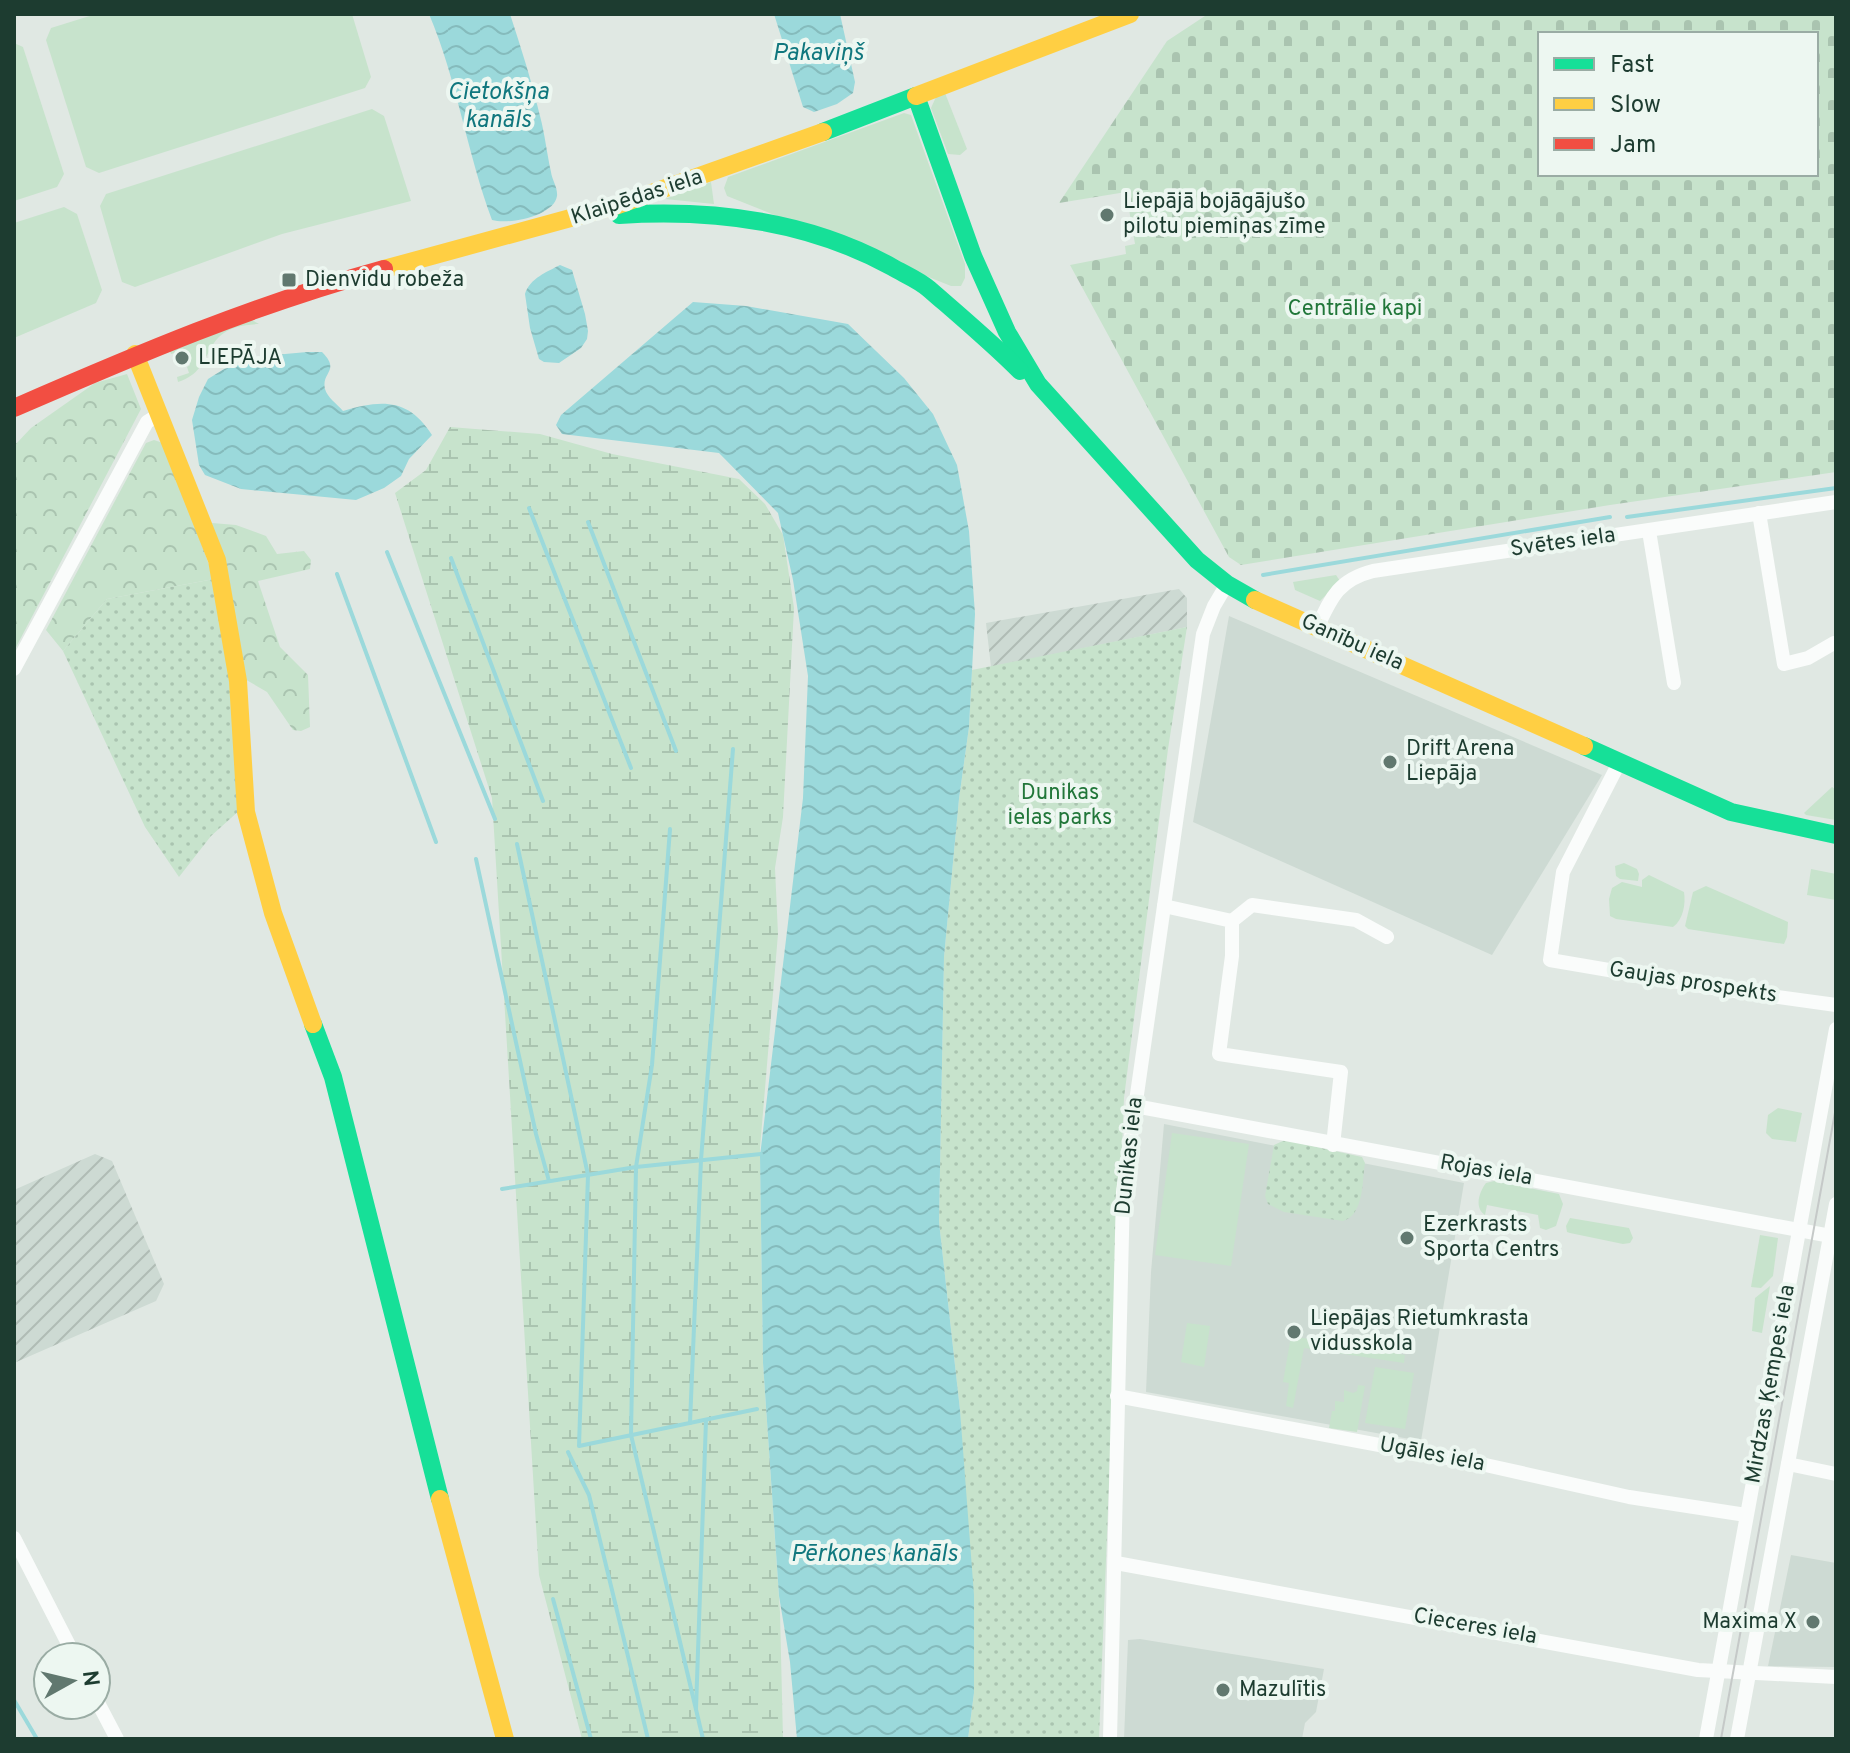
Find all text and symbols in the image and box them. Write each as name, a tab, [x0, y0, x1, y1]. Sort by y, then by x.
legend	[1538, 32, 1818, 176]
water label: Pakaviņš	[772, 39, 866, 69]
text: Fast	[1610, 51, 1654, 81]
water label: Cietokšņa kanāls	[447, 78, 549, 136]
text: Slow	[1610, 91, 1661, 121]
text: Jam	[1610, 131, 1656, 161]
street label: Klaipēdas iela	[568, 164, 706, 232]
place label: Liepājā bojāgājušo pilotu piemiņas zīme	[1123, 189, 1326, 241]
marker: Liepājā bojāgājušo pilotu piemiņas zīme	[1098, 206, 1116, 224]
place label: Dienvidu robeža	[305, 267, 464, 294]
marker: Dienvidu robeža	[280, 271, 298, 289]
park label: Centrālie kapi	[1288, 296, 1422, 323]
place label: LIEPĀJA	[198, 344, 282, 372]
marker: LIEPĀJA	[173, 349, 191, 367]
street label: Svētes iela	[1509, 522, 1617, 564]
street label: Ganību iela	[1296, 608, 1408, 678]
place label: Drift Arena Liepāja	[1406, 736, 1514, 788]
marker: Drift Arena Liepāja	[1381, 753, 1399, 771]
park label: Dunikas ielas parks	[1008, 780, 1112, 832]
street label: Gaujas prospekts	[1607, 956, 1779, 1010]
street label: Dunikas iela	[1110, 1096, 1150, 1216]
street label: Rojas iela	[1437, 1150, 1535, 1192]
place label: Ezerkrasts Sporta Centrs	[1423, 1212, 1559, 1264]
marker: Ezerkrasts Sporta Centrs	[1398, 1229, 1416, 1247]
street label: Mirdzas Ķempes iela	[1740, 1282, 1802, 1486]
place label: Liepājas Rietumkrasta vidusskola	[1310, 1306, 1529, 1358]
marker: Liepājas Rietumkrasta vidusskola	[1285, 1323, 1303, 1341]
street label: Ugāles iela	[1377, 1432, 1487, 1478]
water label: Pērkones kanāls	[790, 1540, 959, 1570]
street label: Cieceres iela	[1411, 1603, 1539, 1651]
place label: Maxima X	[1702, 1609, 1797, 1636]
marker: Maxima X	[1804, 1613, 1822, 1631]
north arrow	[32, 1641, 112, 1721]
text: N	[75, 1669, 104, 1688]
place label: Mazulītis	[1239, 1677, 1326, 1704]
marker: Mazulītis	[1214, 1681, 1232, 1699]

